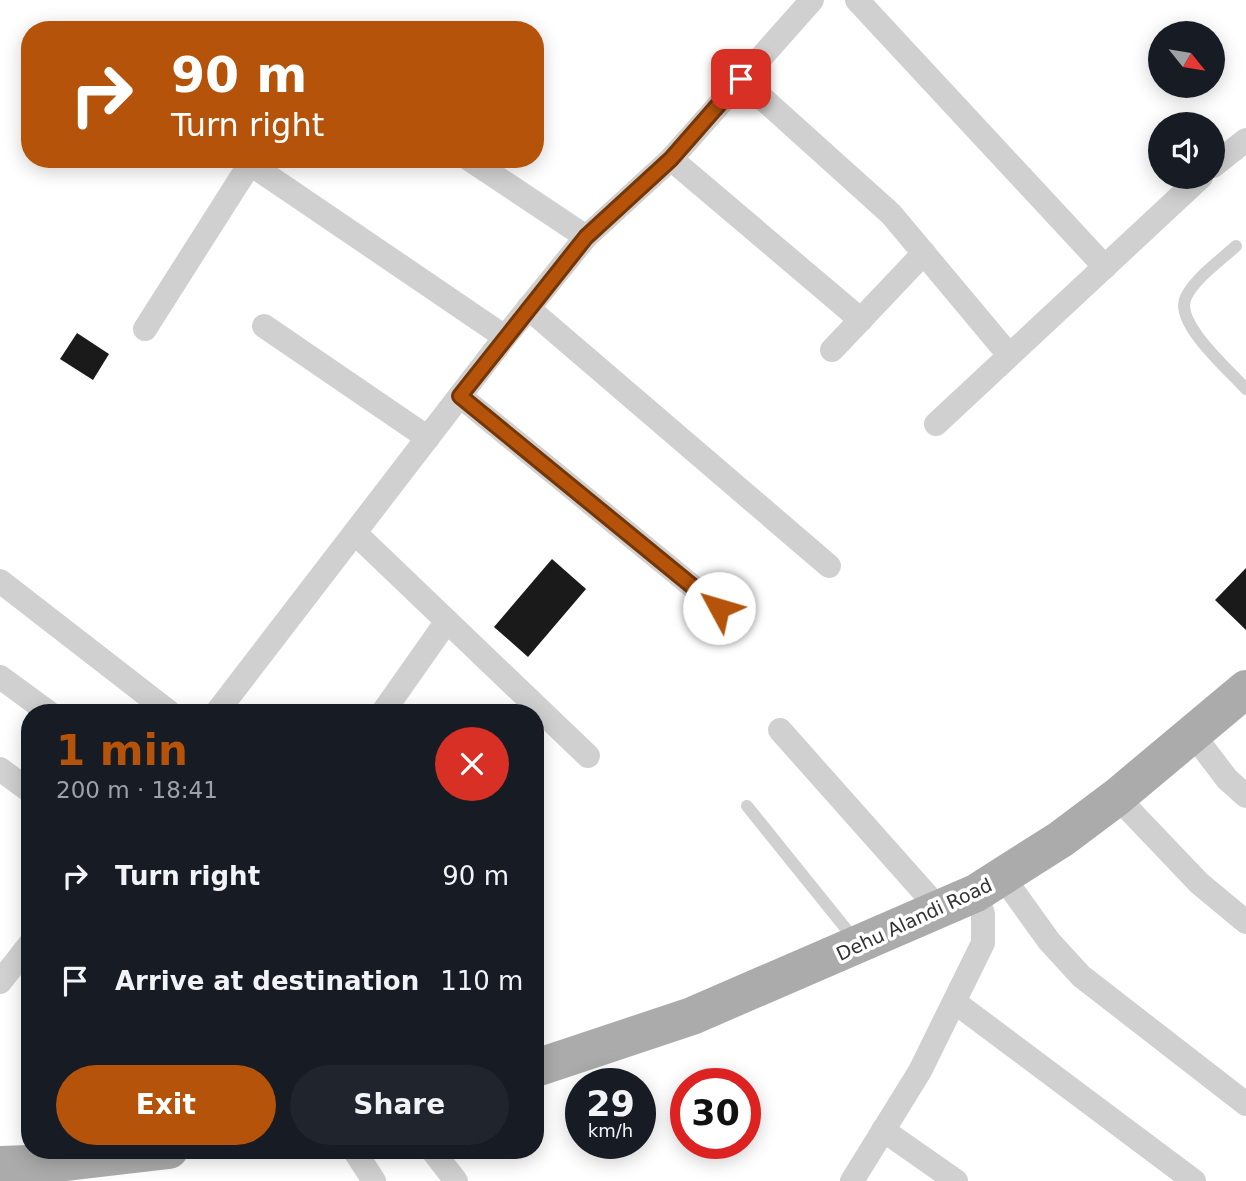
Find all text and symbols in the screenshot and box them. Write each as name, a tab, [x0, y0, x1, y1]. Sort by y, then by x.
north arrow	[1148, 21, 1225, 98]
map controls	[1148, 21, 1225, 189]
text: 90 m	[171, 47, 307, 104]
icon: right	[56, 49, 147, 140]
pin	[711, 49, 771, 109]
icon: arrive	[722, 60, 760, 98]
text: Turn right	[171, 106, 324, 144]
button: sound	[1148, 112, 1225, 189]
position arrow	[682, 571, 756, 645]
text: 1 min	[56, 726, 188, 775]
button: close	[435, 727, 509, 801]
text: 200 m · 18:41	[56, 777, 218, 803]
icon: right	[56, 857, 94, 895]
text: Turn right	[115, 861, 260, 891]
text: 90 m	[442, 861, 509, 891]
street label: Dehu Alandi Road	[833, 873, 995, 965]
icon: arrive	[56, 962, 94, 1000]
text: Arrive at destination	[115, 966, 419, 996]
text: 110 m	[440, 966, 523, 996]
button: Exit	[56, 1065, 276, 1145]
button: Share	[290, 1065, 509, 1145]
speed limit sign: 30	[670, 1068, 761, 1159]
text: 29	[586, 1084, 635, 1124]
text: km/h	[588, 1120, 633, 1141]

